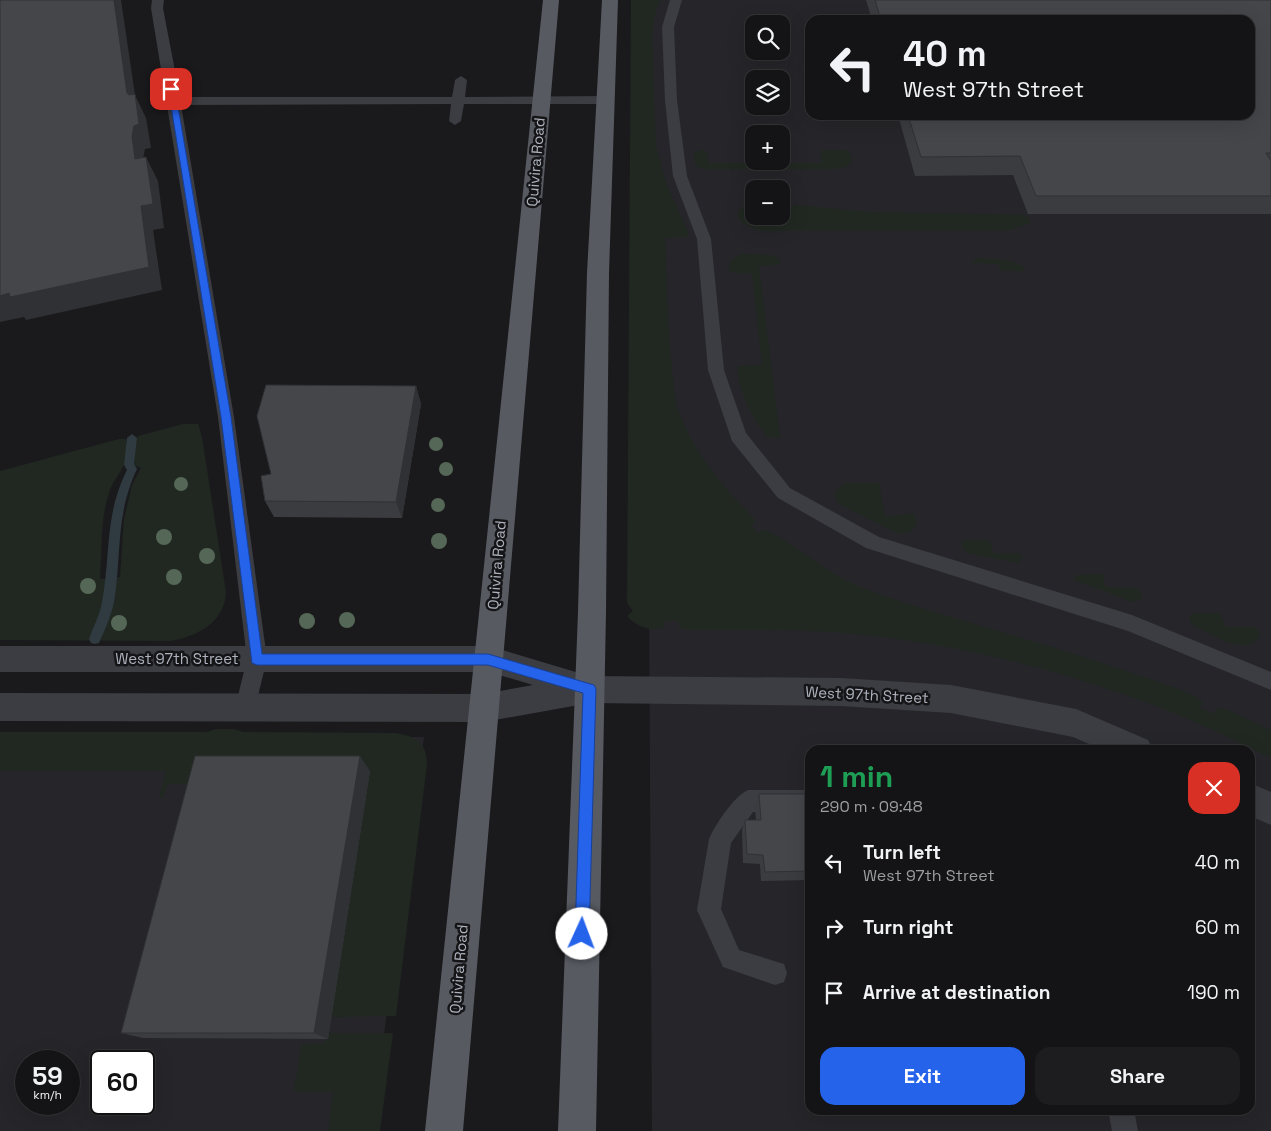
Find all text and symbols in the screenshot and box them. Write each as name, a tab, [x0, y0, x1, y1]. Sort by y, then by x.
map controls	[745, 15, 790, 225]
button: search	[745, 15, 790, 60]
text: 40 m	[903, 32, 987, 76]
icon: left	[820, 35, 885, 100]
pin	[150, 68, 192, 110]
button: layers	[745, 70, 790, 115]
icon: arrive	[157, 75, 185, 103]
text: West 97th Street	[903, 75, 1084, 103]
street label: Quivira Road	[522, 117, 549, 207]
button: +	[745, 125, 790, 170]
button: −	[745, 180, 790, 225]
street label: Quivira Road	[483, 520, 510, 610]
street label: West 97th Street	[115, 649, 239, 668]
street label: West 97th Street	[805, 682, 929, 707]
text: 1 min	[820, 757, 893, 796]
button: close	[1188, 762, 1240, 814]
text: 290 m · 09:48	[820, 796, 923, 817]
text: Turn left	[863, 840, 941, 865]
icon: left	[820, 849, 848, 877]
text: 40 m	[1195, 850, 1240, 875]
text: West 97th Street	[863, 865, 995, 886]
position arrow	[555, 907, 607, 959]
icon: right	[820, 914, 848, 942]
text: Turn right	[863, 915, 953, 940]
text: 60 m	[1195, 915, 1240, 940]
street label: Quivira Road	[445, 924, 472, 1014]
icon: arrive	[820, 979, 848, 1007]
text: Arrive at destination	[863, 980, 1051, 1005]
text: 190 m	[1187, 980, 1240, 1005]
button: Exit	[820, 1047, 1025, 1105]
button: Share	[1035, 1047, 1240, 1105]
speed limit sign: 60	[90, 1050, 155, 1115]
text: 59	[32, 1060, 63, 1092]
text: km/h	[33, 1087, 62, 1103]

